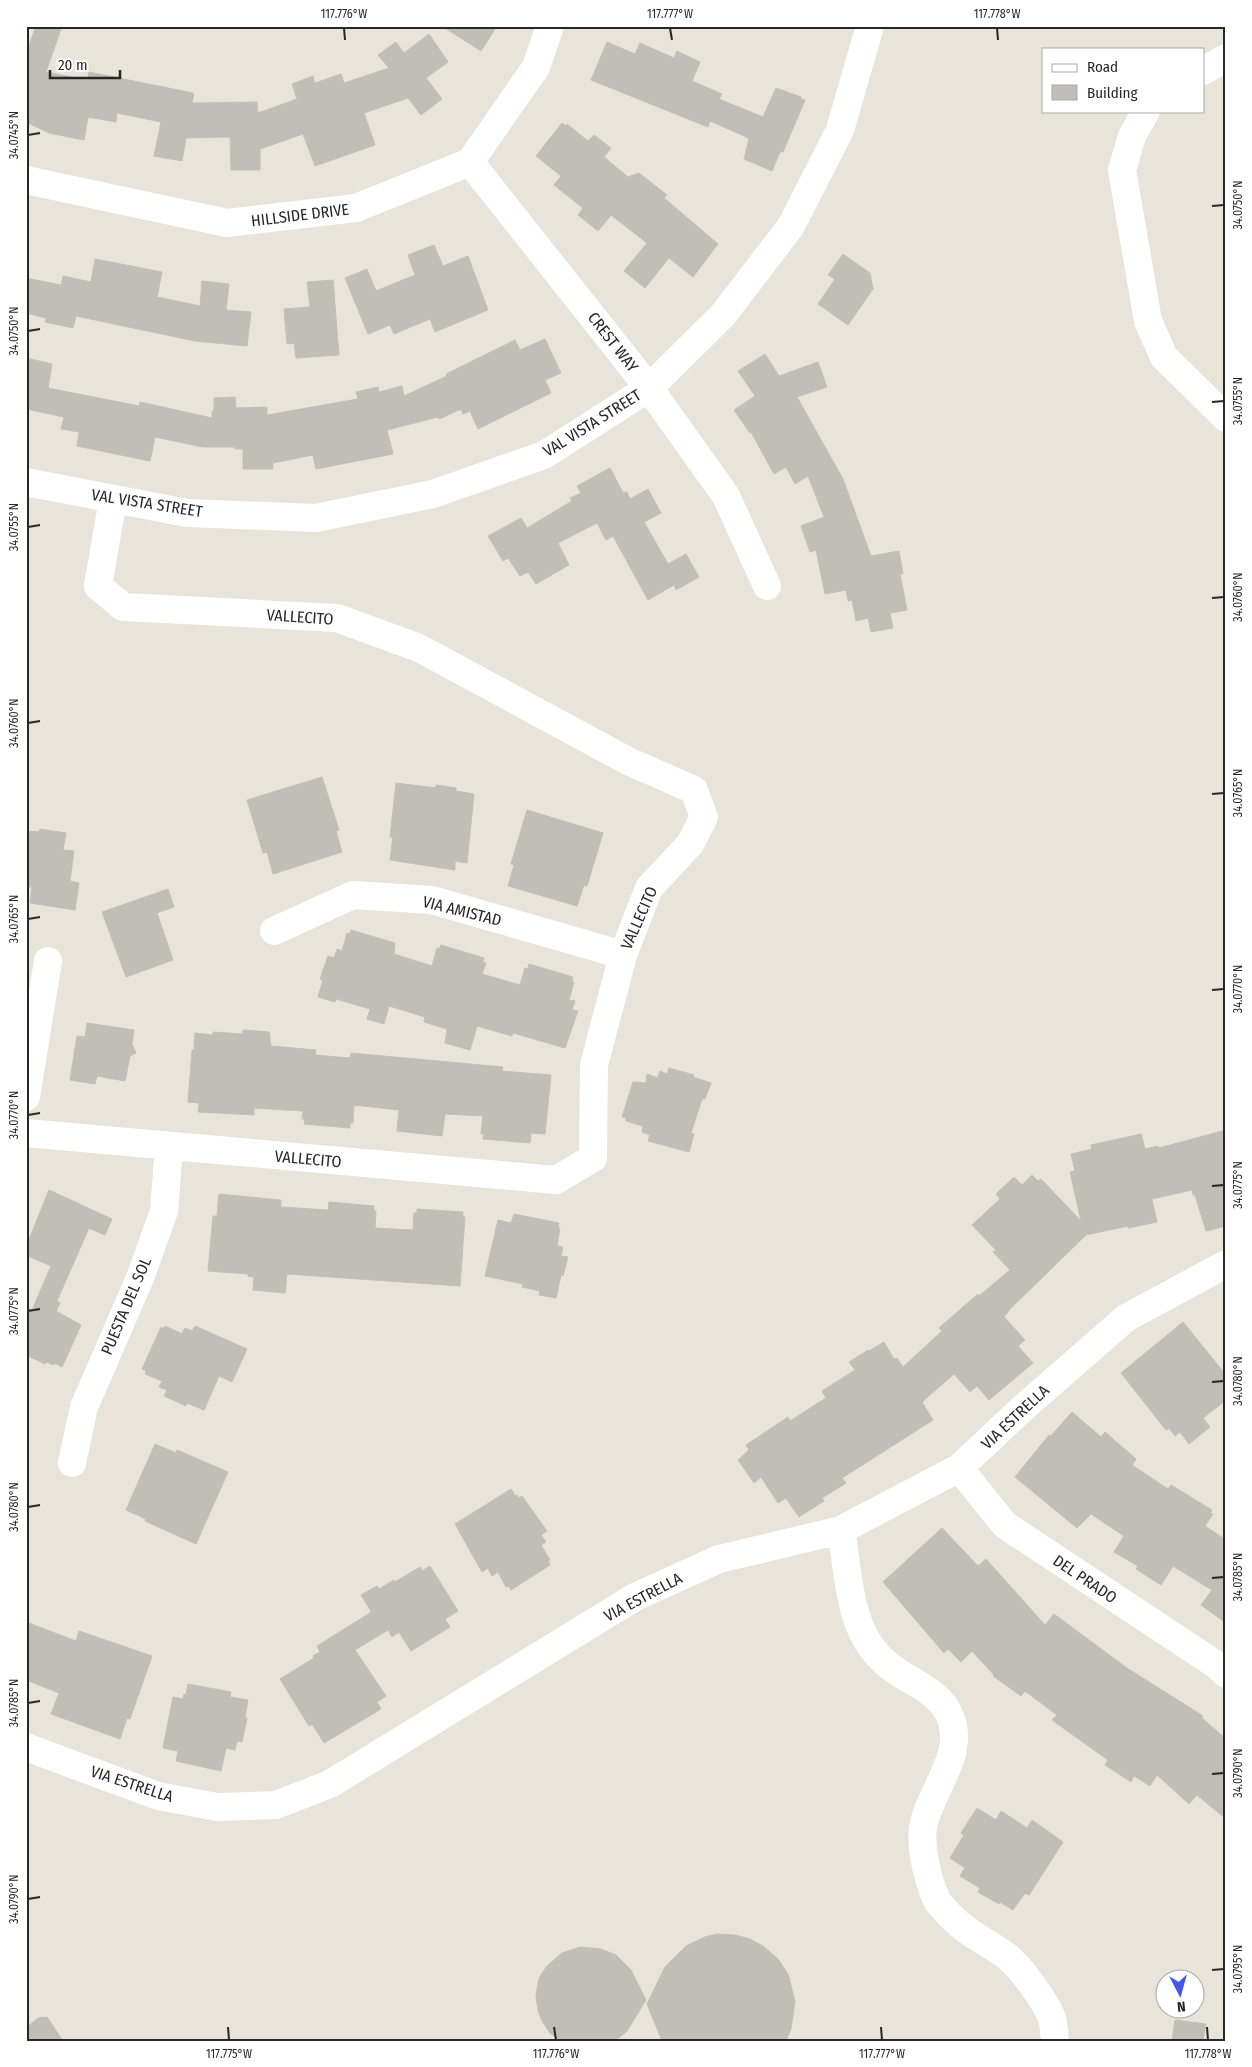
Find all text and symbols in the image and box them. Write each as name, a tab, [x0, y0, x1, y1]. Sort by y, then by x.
text: 117.776°W	[321, 7, 367, 21]
text: 117.777°W	[647, 7, 693, 21]
text: 117.778°W	[974, 7, 1020, 21]
scale bar	[50, 48, 120, 80]
legend	[1042, 48, 1204, 112]
text: 20 m	[58, 56, 88, 74]
text: Road	[1087, 58, 1118, 76]
text: Building	[1087, 84, 1138, 102]
text: 34.0745°N	[7, 111, 21, 159]
text: 34.0750°N	[1231, 181, 1245, 229]
street label: HILLSIDE DRIVE	[250, 200, 350, 230]
text: 34.0750°N	[7, 307, 21, 355]
street label: CREST WAY	[584, 308, 642, 376]
text: 34.0755°N	[1231, 377, 1245, 425]
street label: VAL VISTA STREET	[539, 385, 645, 461]
street label: VAL VISTA STREET	[90, 485, 204, 521]
text: 34.0755°N	[7, 503, 21, 551]
text: 34.0760°N	[1231, 572, 1245, 622]
street label: VALLECITO	[266, 605, 334, 629]
text: 34.0760°N	[7, 698, 21, 748]
text: 34.0765°N	[1231, 769, 1245, 817]
street label: VALLECITO	[617, 884, 661, 952]
street label: VIA AMISTAD	[421, 892, 503, 930]
text: 34.0765°N	[7, 895, 21, 943]
text: 34.0770°N	[1231, 965, 1245, 1013]
text: 34.0770°N	[7, 1091, 21, 1139]
street label: VALLECITO	[274, 1147, 342, 1171]
text: 34.0775°N	[1231, 1161, 1245, 1209]
street label: PUESTA DEL SOL	[97, 1254, 155, 1358]
text: 34.0775°N	[7, 1287, 21, 1335]
text: 34.0780°N	[1231, 1356, 1245, 1406]
street label: VIA ESTRELLA	[977, 1380, 1053, 1453]
text: 34.0780°N	[7, 1482, 21, 1532]
street label: DEL PRADO	[1050, 1551, 1120, 1607]
text: 34.0785°N	[1231, 1553, 1245, 1601]
street label: VIA ESTRELLA	[601, 1568, 686, 1625]
text: 34.0785°N	[7, 1679, 21, 1727]
text: 34.0790°N	[1231, 1748, 1245, 1798]
street label: VIA ESTRELLA	[88, 1762, 176, 1806]
text: 34.0790°N	[7, 1874, 21, 1924]
text: 34.0795°N	[1231, 1945, 1245, 1993]
north arrow	[1154, 1970, 1204, 2020]
text: N	[1176, 1998, 1186, 2015]
text: 117.775°W	[206, 2047, 252, 2061]
text: 117.776°W	[533, 2047, 579, 2061]
text: 117.777°W	[859, 2047, 905, 2061]
text: 117.778°W	[1185, 2047, 1231, 2061]

